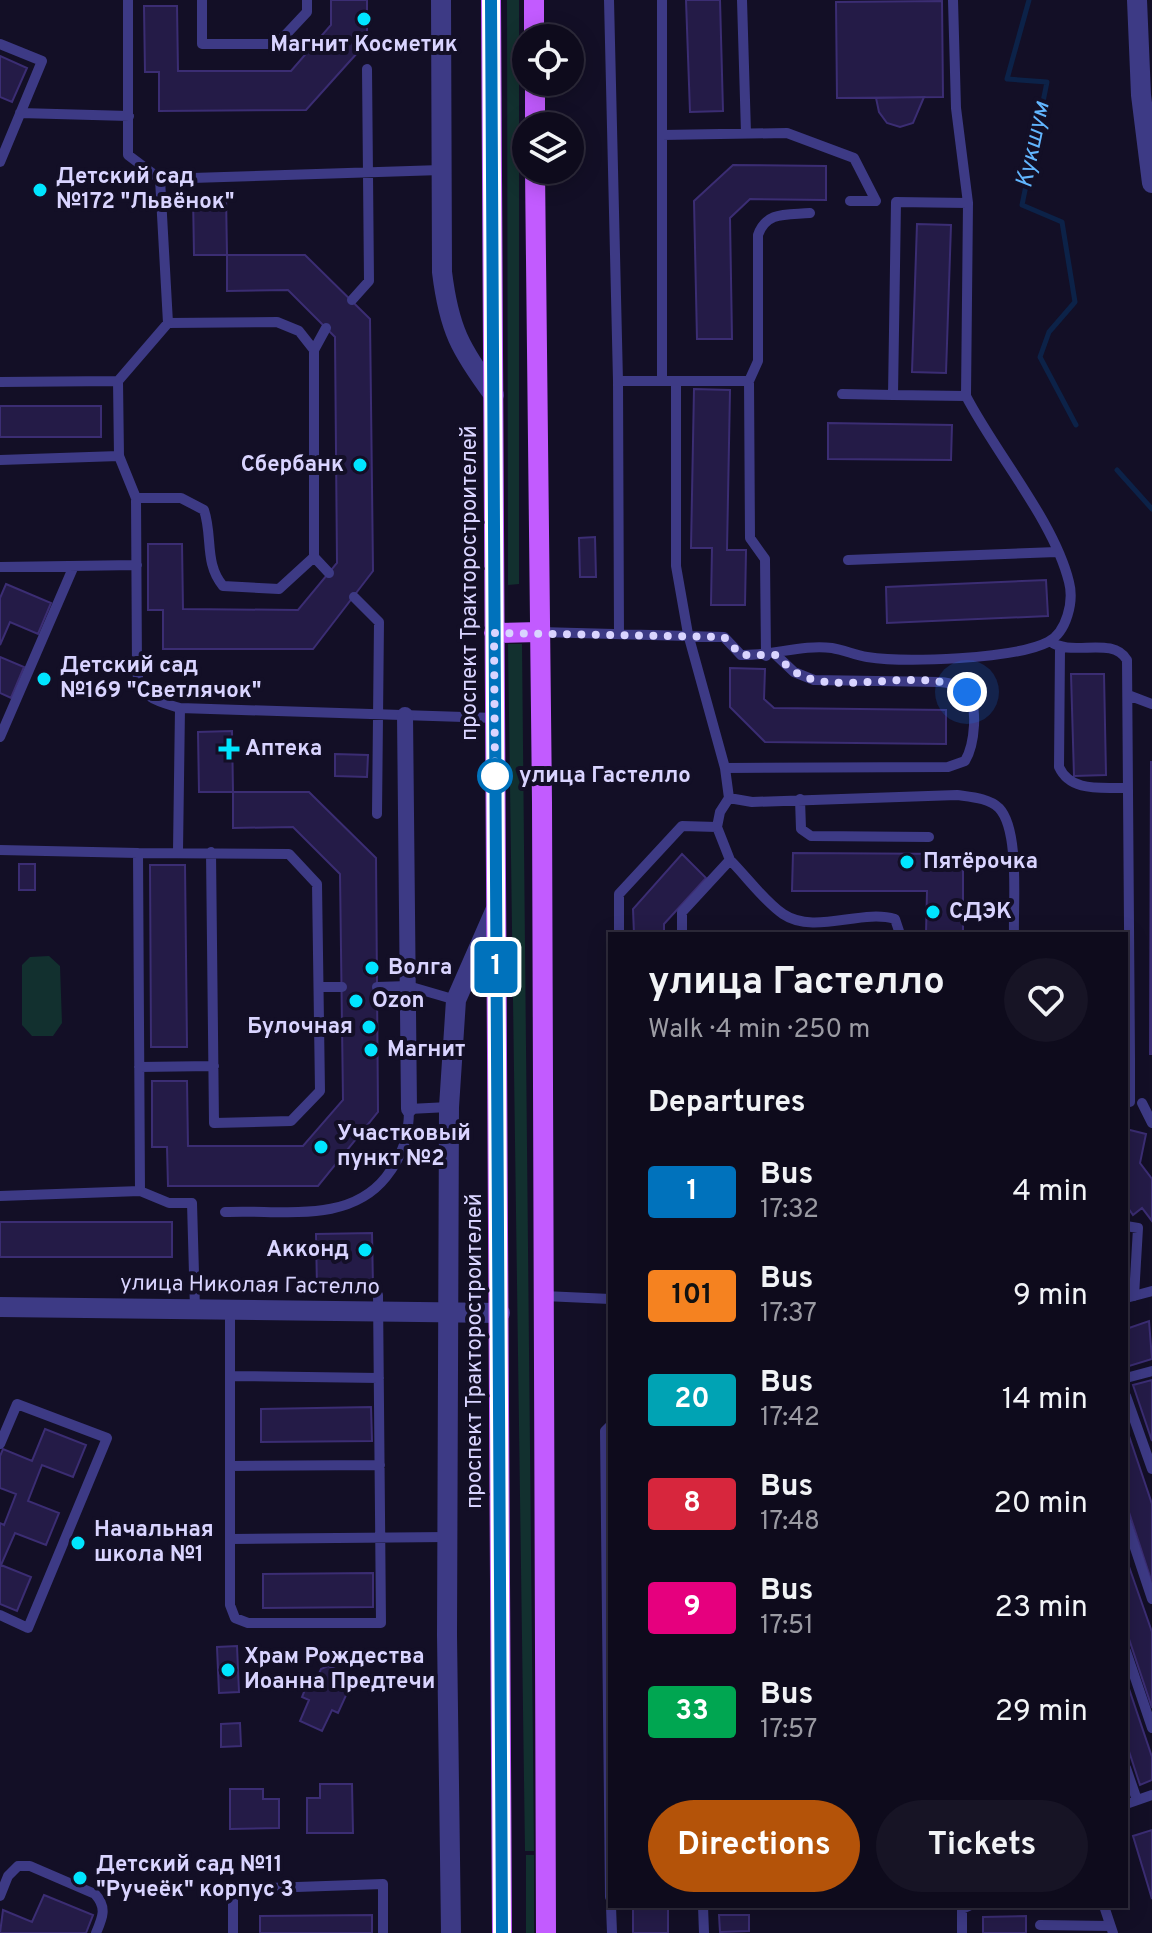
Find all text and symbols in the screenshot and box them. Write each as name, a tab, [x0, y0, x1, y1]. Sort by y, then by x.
marker: Магнит Косметик	[355, 10, 373, 28]
map controls	[512, 24, 584, 184]
button: locate	[512, 24, 584, 96]
place label: Магнит Косметик	[270, 32, 458, 59]
water label: Кукшум	[1010, 98, 1058, 191]
button: layers	[512, 112, 584, 184]
place label: Детский сад №172 "Львёнок"	[56, 164, 235, 216]
marker: Детский сад №172 "Львёнок"	[31, 181, 49, 199]
street label: проспект Тракторостроителей	[457, 425, 484, 741]
place label: Сбербанк	[241, 452, 344, 479]
marker: Сбербанк	[351, 456, 369, 474]
place label: Детский сад №169 "Светлячок"	[60, 653, 261, 705]
marker: Детский сад №169 "Светлячок"	[35, 670, 53, 688]
your location	[947, 672, 987, 712]
place label: Аптека	[245, 736, 322, 763]
marker: Аптека	[220, 740, 238, 758]
marker: улица Гастелло	[478, 759, 512, 793]
place label: улица Гастелло	[519, 763, 691, 790]
place label: Пятёрочка	[923, 849, 1038, 876]
marker: Пятёрочка	[898, 853, 916, 871]
place label: СДЭК	[949, 899, 1012, 926]
marker: СДЭК	[924, 903, 942, 921]
line badge: 1	[470, 941, 522, 993]
text: 1	[490, 949, 502, 985]
place label: Волга	[388, 955, 452, 982]
button: heart	[1004, 958, 1088, 1042]
marker: Волга	[363, 959, 381, 977]
text: улица Гастелло	[648, 959, 945, 1008]
place label: Ozon	[372, 988, 425, 1015]
marker: Ozon	[347, 992, 365, 1010]
place label: Булочная	[247, 1014, 353, 1041]
text: Walk · 4 min · 250 m	[648, 1014, 870, 1047]
marker: Булочная	[360, 1018, 378, 1036]
place label: Магнит	[387, 1037, 465, 1064]
marker: Магнит	[362, 1041, 380, 1059]
text: Departures	[648, 1085, 806, 1122]
place label: Участковый пункт №2	[337, 1121, 471, 1173]
marker: Участковый пункт №2	[312, 1138, 330, 1156]
text: Bus	[760, 1157, 813, 1194]
text: 1	[686, 1174, 698, 1210]
text: 4 min	[1012, 1174, 1088, 1211]
street label: проспект Тракторостроителей	[462, 1193, 489, 1509]
text: 17:32	[760, 1194, 819, 1227]
place label: Акконд	[266, 1237, 349, 1264]
marker: Акконд	[356, 1241, 374, 1259]
text: Bus	[760, 1261, 813, 1298]
street label: улица Николая Гастелло	[120, 1270, 380, 1302]
text: 101	[672, 1278, 712, 1314]
text: 9 min	[1013, 1278, 1088, 1315]
text: 17:37	[760, 1298, 817, 1331]
text: Bus	[760, 1365, 813, 1402]
text: 20	[674, 1382, 710, 1418]
text: 14 min	[1002, 1382, 1088, 1419]
text: 17:42	[760, 1402, 820, 1435]
text: Bus	[760, 1469, 813, 1506]
text: 8	[683, 1486, 701, 1522]
text: 20 min	[993, 1486, 1088, 1523]
text: 17:48	[760, 1506, 820, 1539]
place label: Начальная школа №1	[94, 1517, 214, 1569]
marker: Начальная школа №1	[69, 1534, 87, 1552]
text: Bus	[760, 1573, 813, 1610]
text: 9	[683, 1590, 701, 1626]
text: 23 min	[995, 1590, 1088, 1627]
text: 17:51	[760, 1610, 814, 1643]
place label: Храм Рождества Иоанна Предтечи	[244, 1644, 435, 1696]
marker: Храм Рождества Иоанна Предтечи	[219, 1661, 237, 1679]
text: Bus	[760, 1677, 813, 1714]
text: 33	[675, 1694, 709, 1730]
text: 29 min	[995, 1694, 1088, 1731]
text: 17:57	[760, 1714, 817, 1747]
button: Directions	[648, 1800, 860, 1892]
button: Tickets	[876, 1800, 1088, 1892]
place label: Детский сад №11 "Ручеёк" корпус 3	[96, 1852, 294, 1904]
marker: Детский сад №11 "Ручеёк" корпус 3	[71, 1869, 89, 1887]

